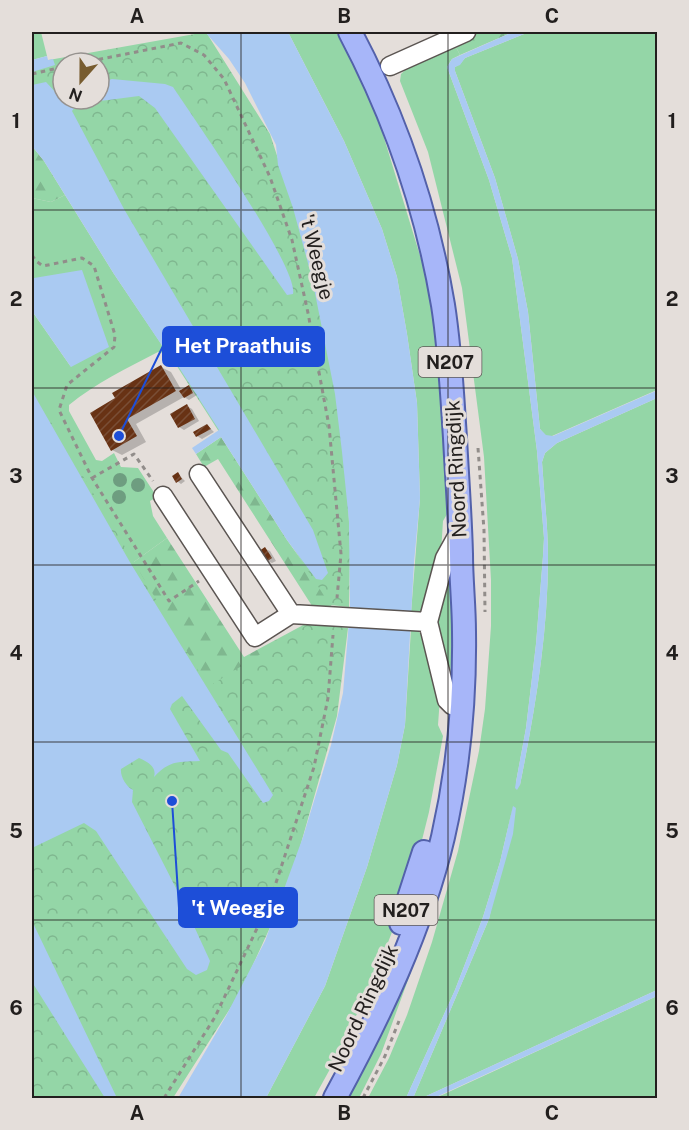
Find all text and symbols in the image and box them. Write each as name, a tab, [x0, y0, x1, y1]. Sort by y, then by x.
text: A	[130, 4, 144, 28]
text: B	[337, 4, 351, 28]
text: C	[545, 4, 559, 28]
north arrow	[51, 51, 111, 111]
text: N	[67, 83, 85, 106]
text: 1	[12, 109, 20, 133]
text: 1	[668, 109, 676, 133]
street label: 't Weegje	[295, 212, 339, 302]
text: 2	[10, 287, 22, 311]
text: 2	[666, 287, 678, 311]
callout: Het Praathuis	[163, 327, 324, 366]
text: Het Praathuis	[174, 333, 312, 358]
road number: N207	[418, 347, 482, 377]
street label: Noord Ringdijk	[440, 400, 472, 538]
text: 3	[9, 464, 23, 488]
text: 3	[665, 464, 679, 488]
text: 4	[9, 641, 23, 665]
text: 4	[665, 641, 679, 665]
text: 5	[9, 819, 23, 843]
text: 5	[665, 819, 679, 843]
callout: 't Weegje	[179, 888, 297, 927]
text: 't Weegje	[191, 895, 285, 920]
road number: N207	[374, 895, 438, 925]
street label: Noord Ringdijk	[323, 940, 403, 1076]
text: 6	[9, 996, 23, 1020]
text: 6	[665, 996, 679, 1020]
text: A	[130, 1101, 144, 1125]
text: B	[337, 1101, 351, 1125]
text: C	[545, 1101, 559, 1125]

